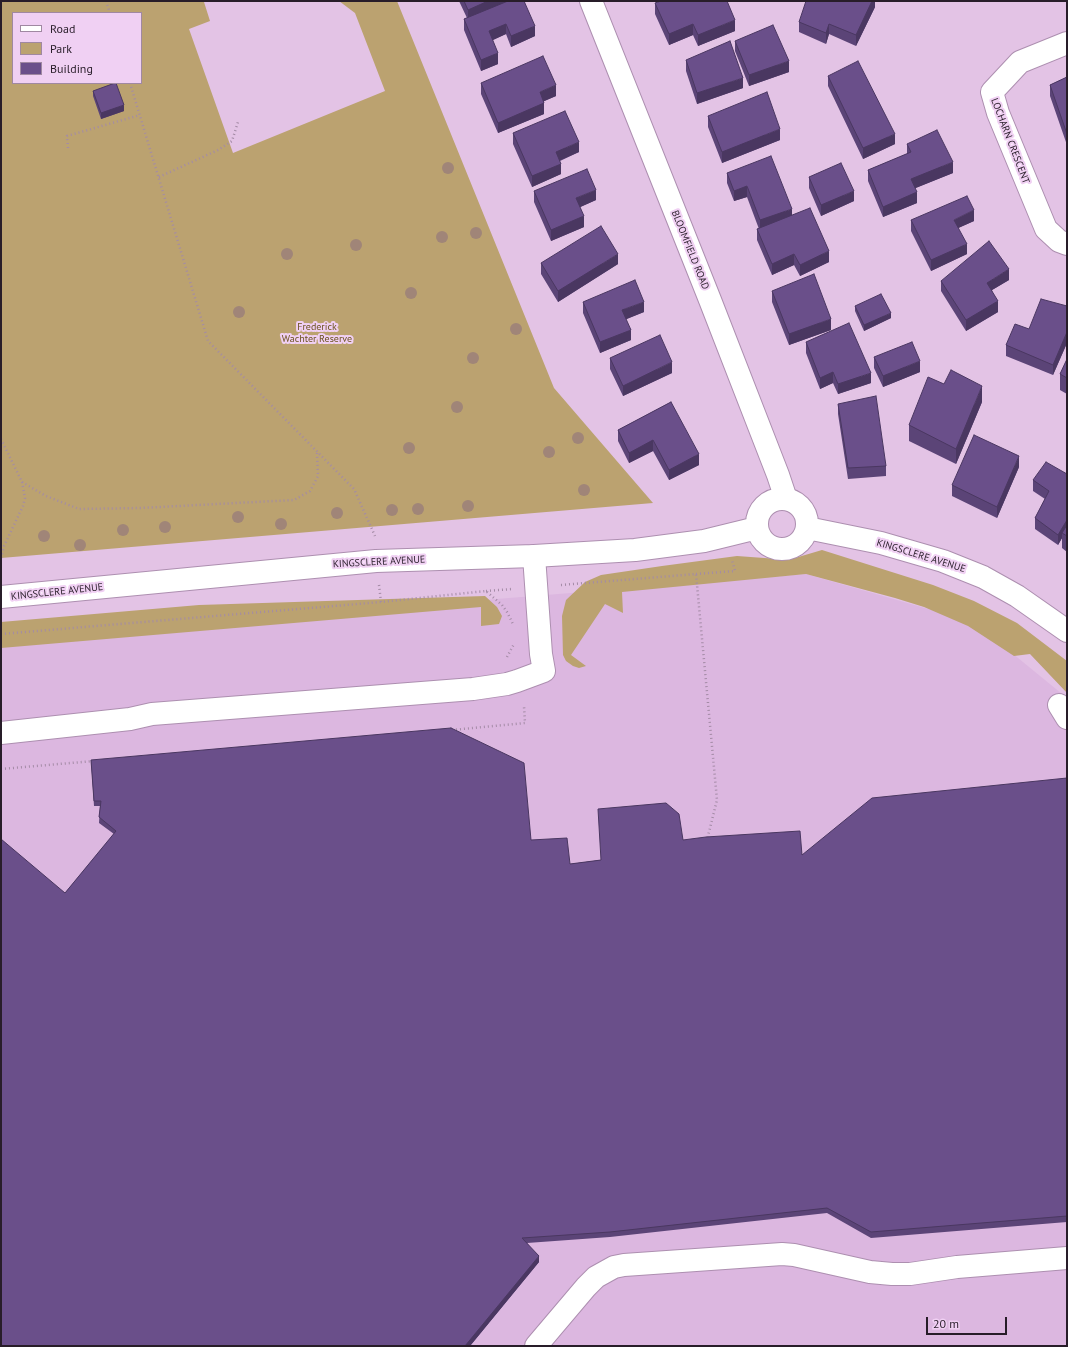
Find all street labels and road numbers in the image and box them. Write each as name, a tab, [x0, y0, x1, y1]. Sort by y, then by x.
street label: LOCHARN CRESCENT	[988, 97, 1032, 185]
street label: BLOOMFIELD ROAD	[669, 209, 711, 291]
street label: KINGSCLERE AVENUE	[875, 537, 967, 575]
street label: KINGSCLERE AVENUE	[333, 554, 425, 570]
street label: KINGSCLERE AVENUE	[10, 581, 104, 603]

